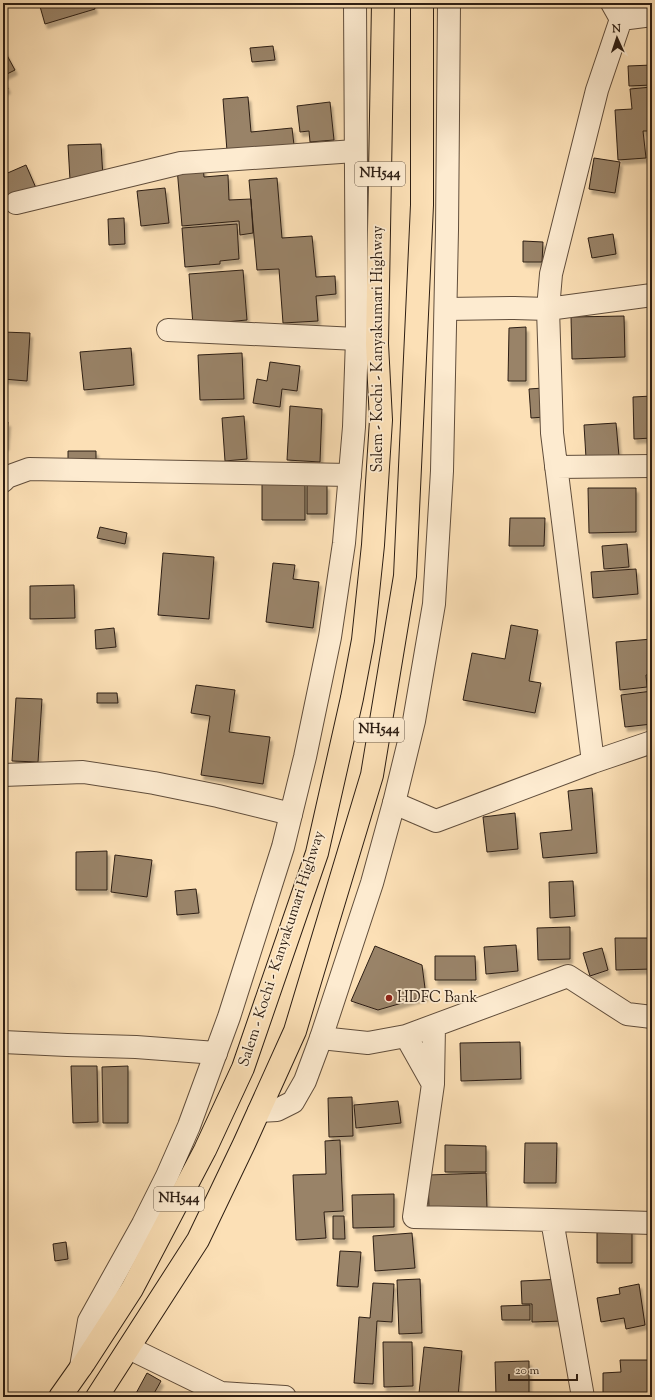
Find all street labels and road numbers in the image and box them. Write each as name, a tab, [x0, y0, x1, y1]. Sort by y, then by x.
road number: NH544	[355, 162, 405, 186]
street label: Salem - Kochi - Kanyakumari Highway	[368, 225, 389, 473]
road number: NH544	[354, 718, 404, 742]
street label: Salem - Kochi - Kanyakumari Highway	[234, 828, 330, 1070]
road number: NH544	[154, 1187, 204, 1211]

